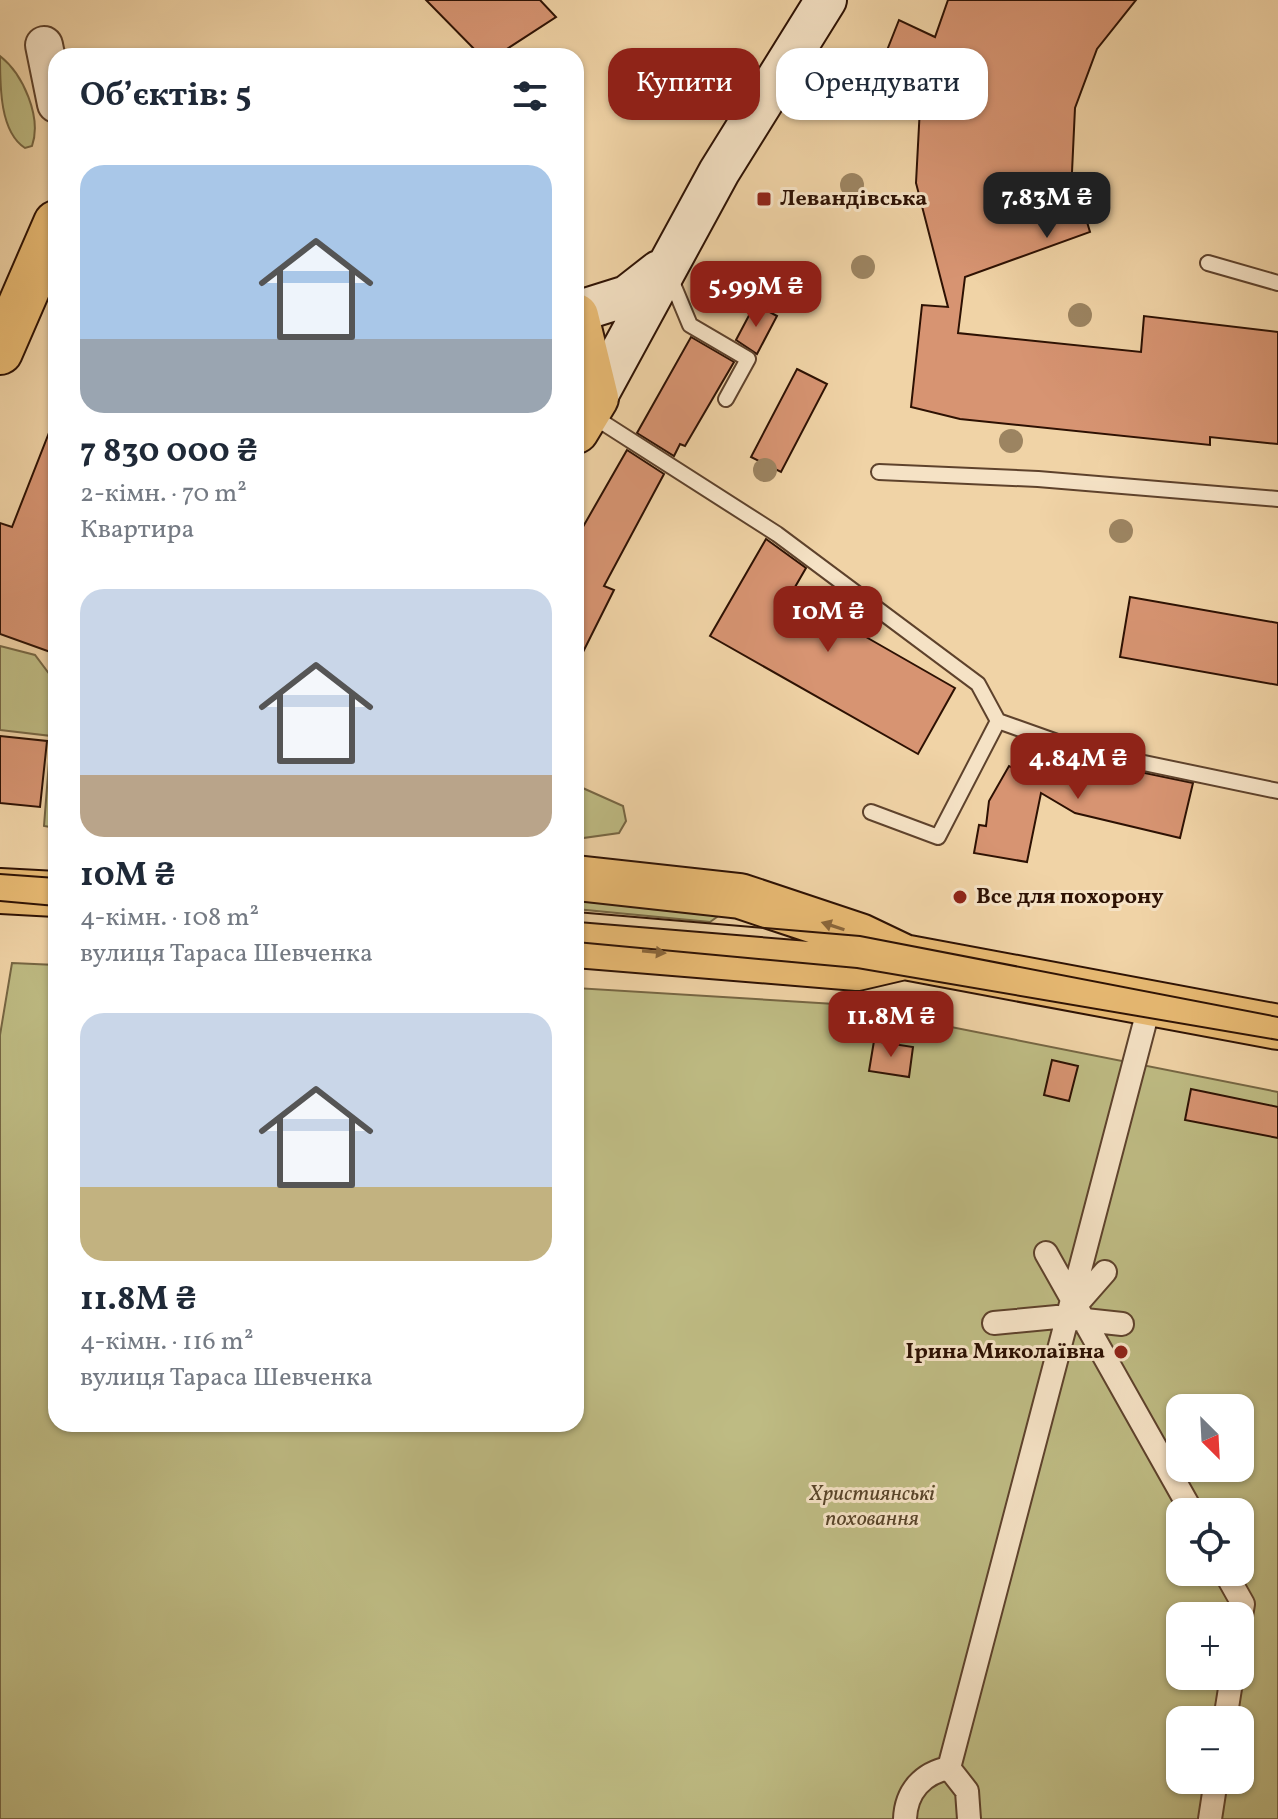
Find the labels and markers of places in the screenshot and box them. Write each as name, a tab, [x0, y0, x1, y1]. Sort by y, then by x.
pin: 7.83M ₴	[973, 172, 1121, 240]
place label: Левандівська	[780, 184, 927, 215]
marker: Левандівська	[755, 190, 773, 208]
pin: 5.99M ₴	[682, 261, 830, 329]
pin: 10M ₴	[772, 586, 884, 654]
pin: 4.84M ₴	[1004, 733, 1152, 801]
place label: Все для похорону	[976, 882, 1164, 913]
marker: Все для похорону	[951, 888, 969, 906]
pin: 11.8M ₴	[817, 991, 965, 1059]
place label: Ірина Миколаївна	[906, 1337, 1105, 1368]
marker: Ірина Миколаївна	[1112, 1343, 1130, 1361]

